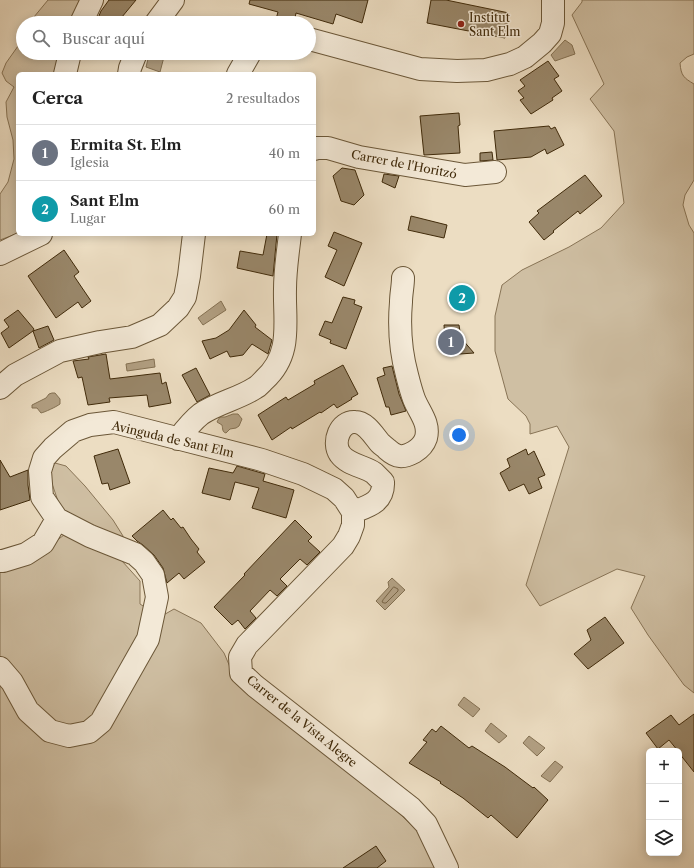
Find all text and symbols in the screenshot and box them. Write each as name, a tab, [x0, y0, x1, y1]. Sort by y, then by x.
place label: Institut Sant Elm	[469, 10, 520, 39]
search box	[16, 16, 316, 60]
marker: Institut Sant Elm	[456, 19, 466, 29]
icon: search	[30, 27, 52, 49]
text: Buscar aquí	[62, 29, 145, 48]
text: Cerca	[32, 88, 83, 108]
text: 2 resultados	[226, 90, 300, 106]
text: Ermita St. Elm	[70, 135, 181, 154]
text: 1	[42, 145, 48, 161]
text: 40 m	[269, 145, 300, 161]
street label: Carrer de l'Horitzó	[350, 146, 458, 182]
text: Iglesia	[70, 154, 109, 170]
text: Sant Elm	[70, 191, 139, 210]
text: 2	[41, 201, 49, 217]
text: 60 m	[269, 201, 300, 217]
text: Lugar	[70, 210, 106, 226]
pin: 2	[449, 283, 475, 313]
pin: 1	[438, 327, 464, 357]
street label: Avinguda de Sant Elm	[110, 417, 236, 460]
your location	[449, 425, 469, 445]
street label: Carrer de la Vista Alegre	[244, 672, 360, 770]
map controls	[646, 748, 682, 856]
button: +	[646, 748, 682, 784]
button: −	[646, 784, 682, 820]
button: layers	[646, 820, 682, 856]

